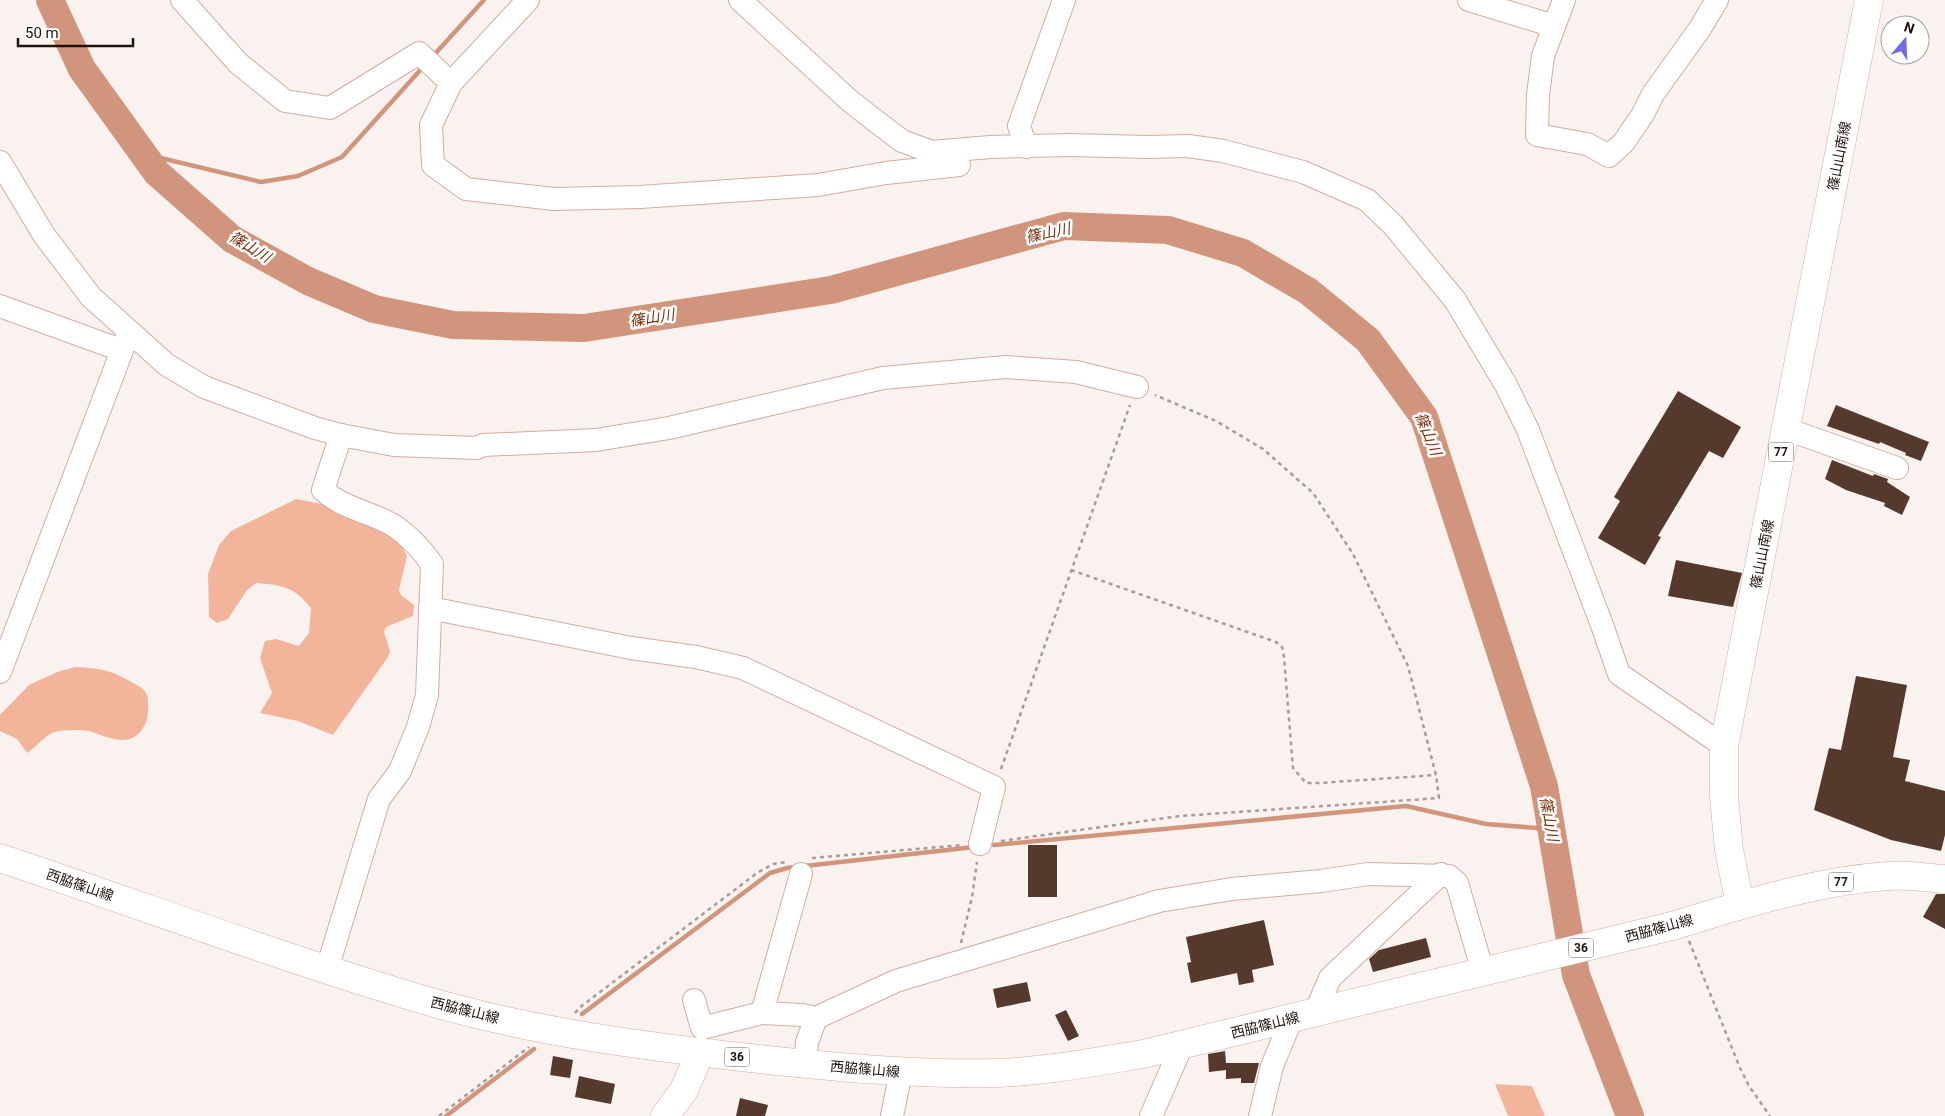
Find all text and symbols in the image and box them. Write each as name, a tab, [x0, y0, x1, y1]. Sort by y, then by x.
scale bar	[18, 15, 132, 47]
north arrow	[1880, 15, 1930, 65]
text: N	[1902, 19, 1917, 37]
text: 50 m	[25, 24, 59, 42]
street label: 篠山山南線	[1824, 120, 1854, 192]
water label: 篠山川	[1024, 219, 1074, 246]
water label: 篠山川	[226, 228, 276, 267]
water label: 篠山川	[628, 305, 678, 330]
water label: 篠山川	[1411, 410, 1446, 460]
road number: 77	[1768, 442, 1794, 462]
street label: 篠山山南線	[1747, 518, 1777, 590]
water label: 篠山川	[1536, 795, 1562, 845]
street label: 西脇篠山線	[44, 866, 116, 904]
road number: 77	[1828, 872, 1854, 892]
street label: 西脇篠山線	[1623, 911, 1695, 945]
road number: 36	[1568, 938, 1594, 958]
street label: 西脇篠山線	[429, 994, 501, 1026]
street label: 西脇篠山線	[1229, 1009, 1301, 1041]
road number: 36	[724, 1048, 750, 1066]
street label: 西脇篠山線	[829, 1058, 901, 1080]

